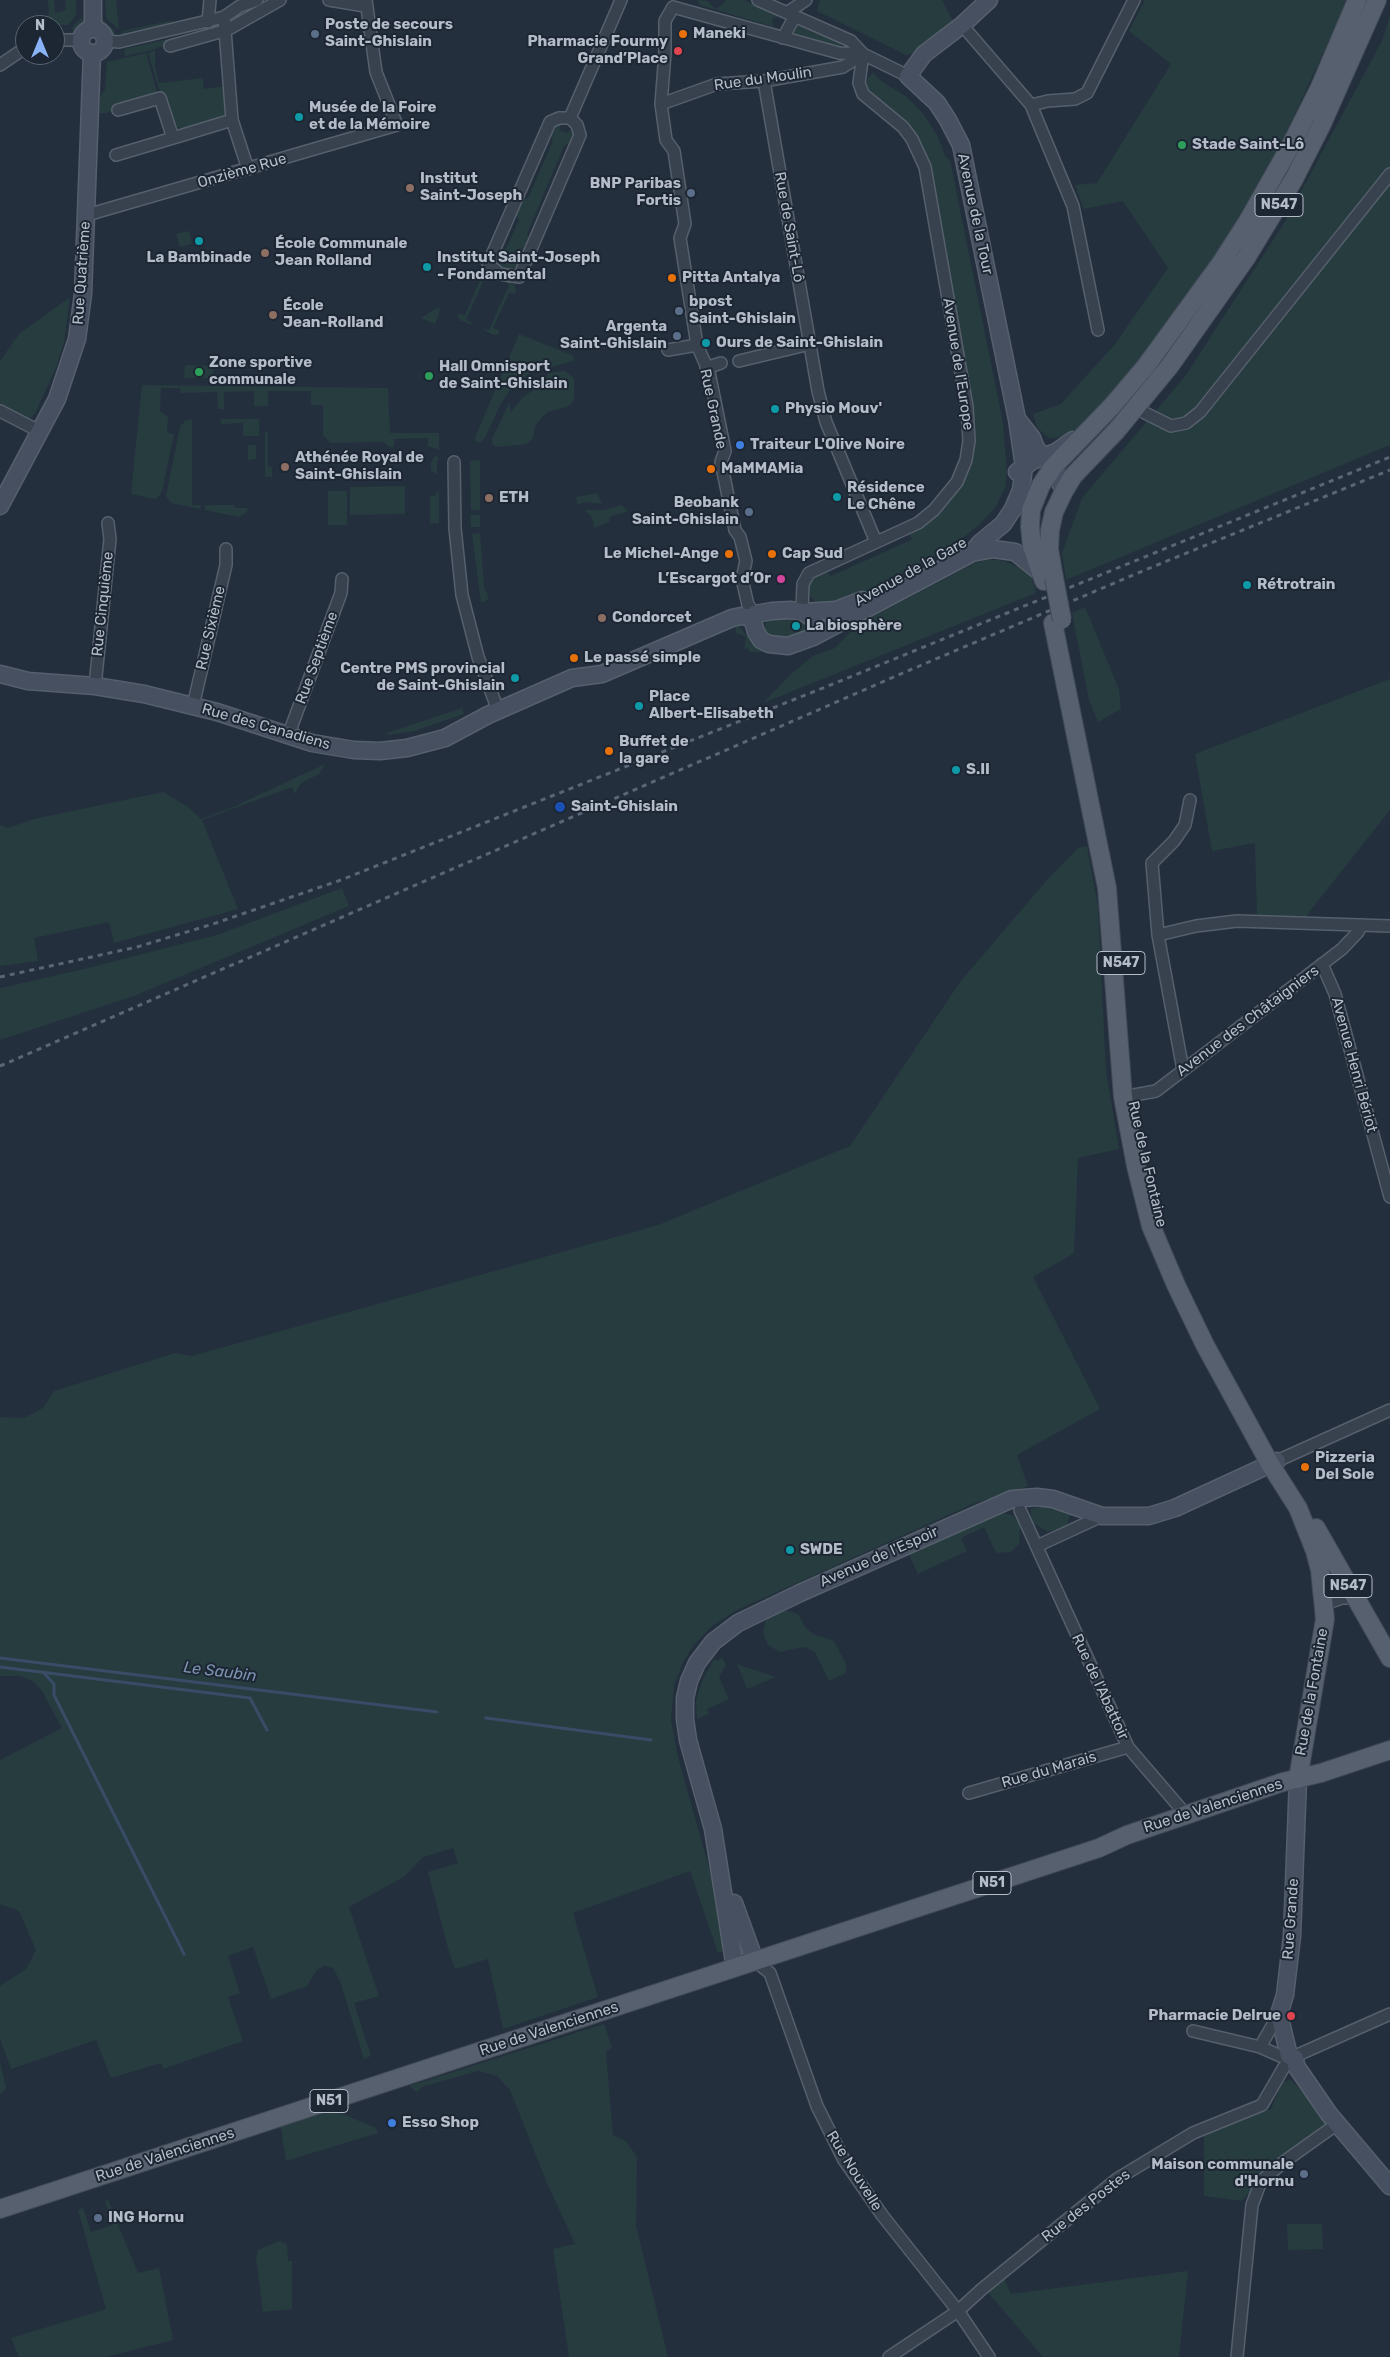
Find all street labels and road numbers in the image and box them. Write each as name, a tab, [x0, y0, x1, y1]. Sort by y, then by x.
street label: Rue du Moulin	[713, 63, 813, 95]
street label: Onzième Rue	[196, 150, 288, 192]
street label: Avenue de la Tour	[953, 152, 997, 276]
street label: Rue de Saint-Lô	[770, 170, 808, 284]
road number: N547	[1255, 194, 1303, 216]
street label: Rue Quatrième	[69, 221, 95, 325]
street label: Avenue de l'Europe	[939, 297, 977, 431]
street label: Rue Grande	[696, 367, 730, 451]
street label: Avenue de la Gare	[852, 534, 970, 610]
street label: Rue Cinquième	[89, 551, 117, 657]
street label: Rue Sixième	[193, 584, 229, 672]
street label: Rue Septième	[292, 609, 342, 707]
street label: Rue des Canadiens	[200, 700, 332, 754]
road number: N547	[1097, 951, 1145, 974]
street label: Avenue des Châtaigniers	[1173, 962, 1323, 1080]
street label: Avenue Henri Bériot	[1327, 995, 1381, 1135]
street label: Rue de la Fontaine	[1124, 1099, 1170, 1229]
street label: Avenue de l'Espoir	[817, 1523, 941, 1591]
road number: N547	[1324, 1574, 1372, 1598]
street label: Rue de la Fontaine	[1292, 1627, 1332, 1757]
street label: Rue de l'Abattoir	[1068, 1631, 1132, 1743]
street label: Rue du Marais	[999, 1748, 1099, 1792]
street label: Rue de Valenciennes	[1141, 1775, 1285, 1837]
road number: N51	[973, 1872, 1011, 1895]
street label: Rue Grande	[1279, 1878, 1303, 1960]
street label: Rue de Valenciennes	[477, 1998, 621, 2060]
road number: N51	[310, 2090, 348, 2112]
street label: Rue de Valenciennes	[93, 2124, 237, 2186]
street label: Rue Nouvelle	[822, 2128, 886, 2214]
street label: Rue des Postes	[1038, 2166, 1134, 2246]

